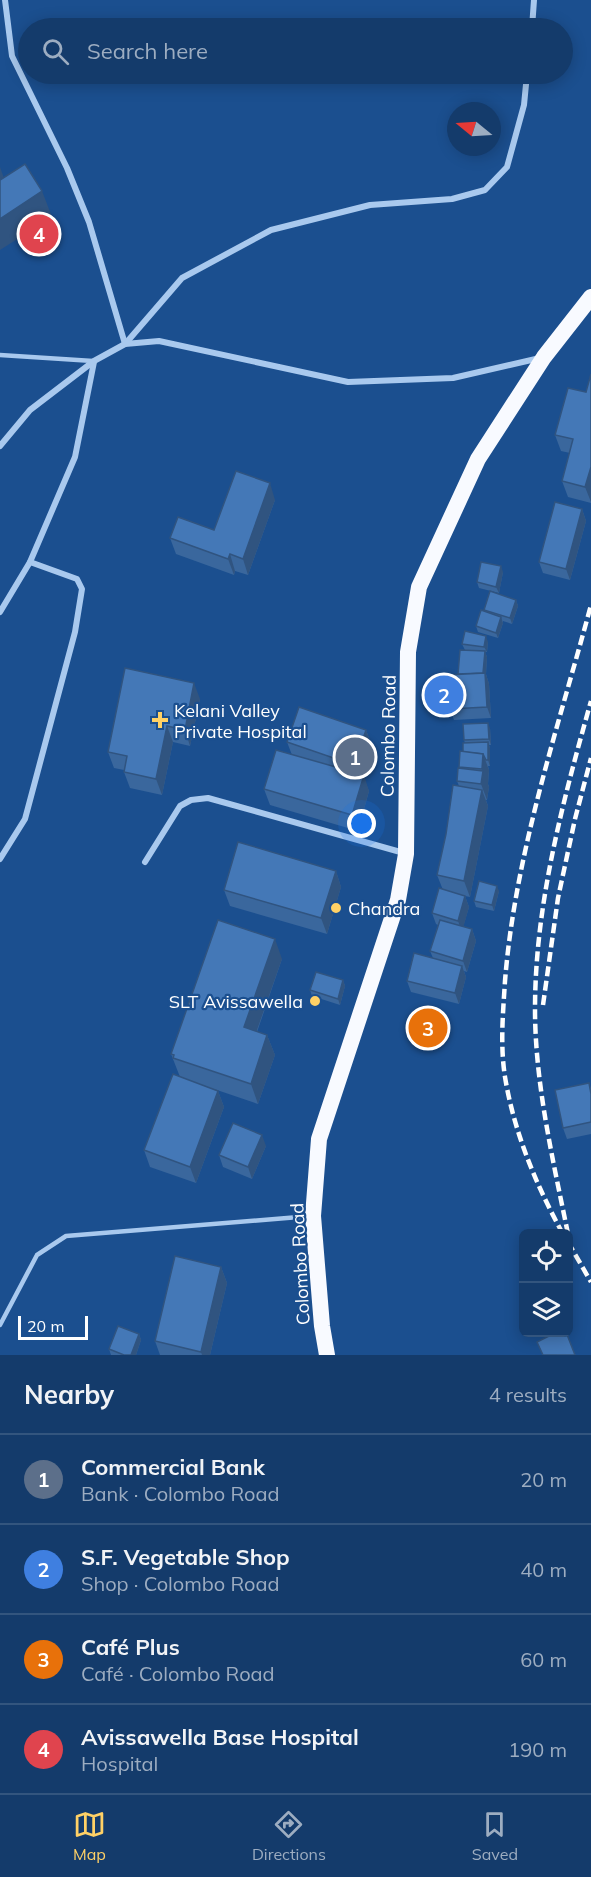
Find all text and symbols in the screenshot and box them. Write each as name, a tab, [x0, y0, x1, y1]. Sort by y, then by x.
search box	[18, 18, 573, 84]
icon: search	[39, 35, 72, 68]
text: Search here	[87, 37, 208, 65]
north arrow	[447, 102, 501, 156]
pin: 4	[20, 212, 58, 256]
pin: 2	[424, 672, 464, 718]
street label: Colombo Road	[375, 675, 401, 797]
place label: Kelani Valley Private Hospital	[174, 699, 307, 743]
marker: Kelani Valley Private Hospital	[151, 711, 169, 729]
pin: 1	[336, 734, 374, 780]
your location	[347, 809, 376, 838]
place label: Chandra	[348, 897, 420, 920]
marker: Chandra	[329, 901, 343, 915]
place label: SLT Avissawella	[169, 990, 303, 1013]
marker: SLT Avissawella	[308, 994, 322, 1008]
pin: 3	[408, 1006, 448, 1050]
street label: Colombo Road	[285, 1202, 315, 1326]
map controls	[519, 1229, 573, 1337]
button: locate	[519, 1229, 573, 1283]
button: layers	[519, 1283, 573, 1337]
scale bar	[18, 1313, 88, 1340]
text: 20 m	[27, 1316, 64, 1336]
text: Nearby	[24, 1378, 114, 1411]
text: 4 results	[489, 1382, 567, 1407]
text: Commercial Bank	[81, 1453, 265, 1481]
text: 1	[38, 1467, 50, 1492]
text: 20 m	[520, 1467, 567, 1492]
text: Bank · Colombo Road	[81, 1481, 280, 1506]
text: S.F. Vegetable Shop	[81, 1543, 290, 1571]
text: 2	[38, 1557, 50, 1582]
text: 40 m	[520, 1557, 567, 1582]
text: Shop · Colombo Road	[81, 1571, 279, 1596]
text: Café Plus	[81, 1633, 180, 1661]
text: 3	[38, 1647, 50, 1672]
text: 60 m	[520, 1647, 567, 1672]
text: Café · Colombo Road	[81, 1661, 275, 1686]
text: Avissawella Base Hospital	[81, 1723, 359, 1751]
text: 4	[38, 1737, 50, 1762]
text: 190 m	[508, 1737, 567, 1762]
text: Hospital	[81, 1751, 158, 1776]
tab: Map	[73, 1808, 106, 1864]
tab: Directions	[252, 1808, 326, 1864]
tab: Saved	[472, 1808, 518, 1864]

